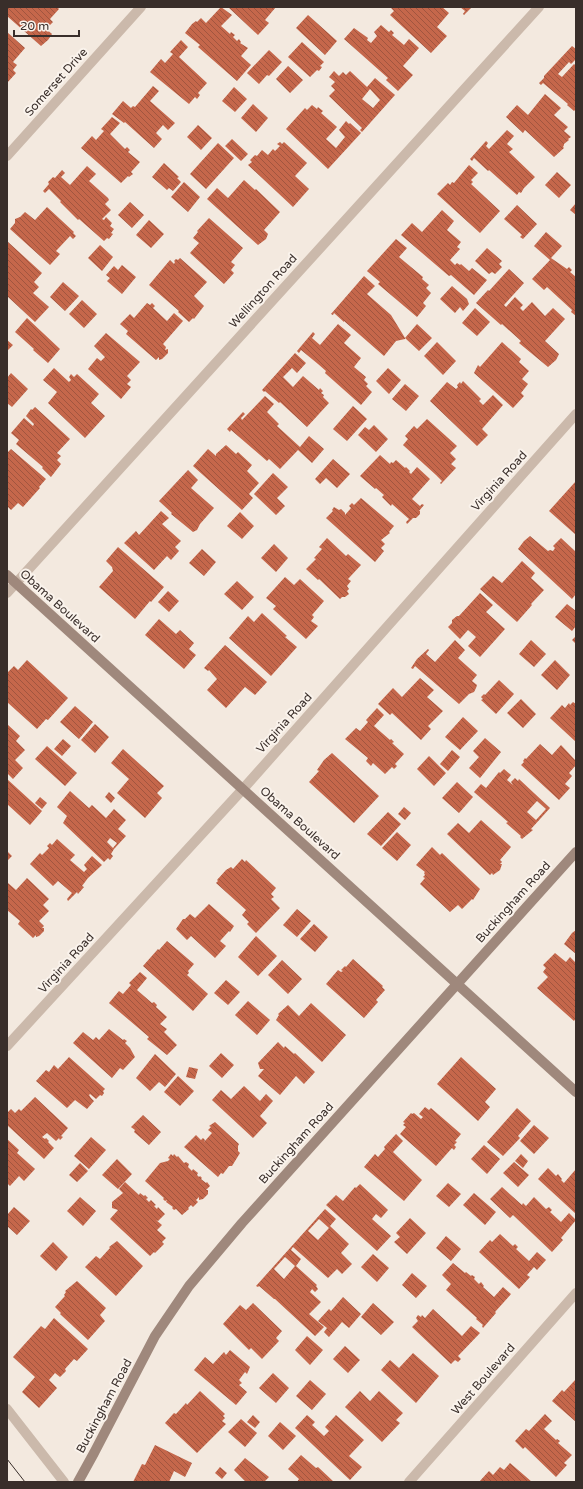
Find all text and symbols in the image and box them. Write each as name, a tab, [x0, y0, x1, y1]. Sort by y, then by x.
scale bar	[14, 12, 79, 38]
text: 20 m	[20, 19, 49, 33]
street label: Somerset Drive	[22, 45, 90, 119]
street label: Wellington Road	[226, 251, 300, 331]
street label: Virginia Road	[468, 448, 530, 514]
street label: Obama Boulevard	[17, 567, 103, 645]
street label: Virginia Road	[253, 690, 315, 756]
street label: Obama Boulevard	[257, 784, 343, 862]
street label: Buckingham Road	[473, 858, 553, 946]
street label: Virginia Road	[35, 930, 97, 996]
street label: Buckingham Road	[256, 1099, 336, 1187]
street label: West Boulevard	[448, 1341, 518, 1417]
street label: Buckingham Road	[73, 1356, 135, 1456]

